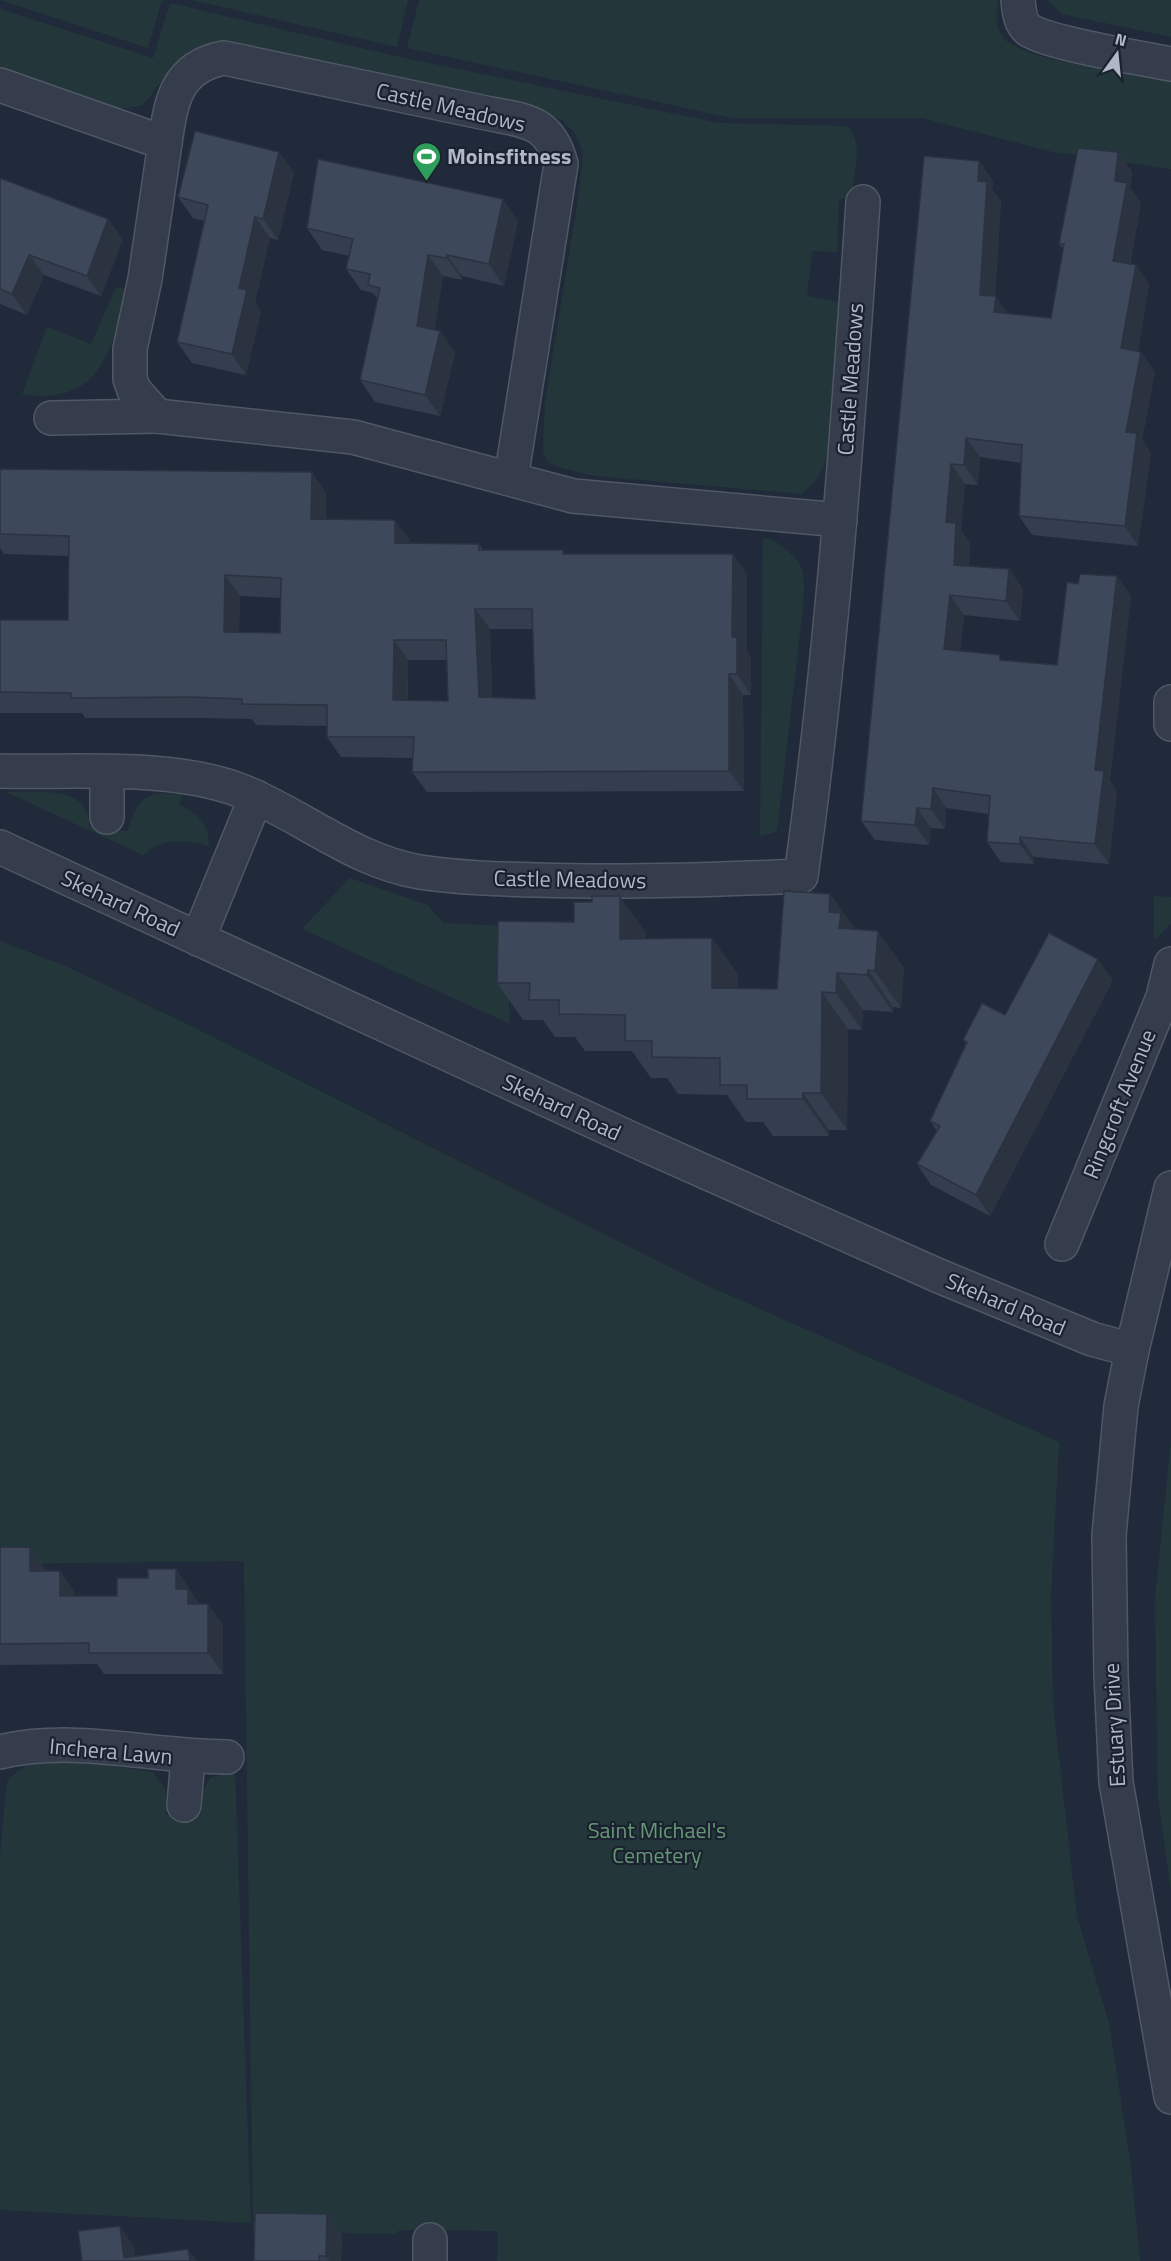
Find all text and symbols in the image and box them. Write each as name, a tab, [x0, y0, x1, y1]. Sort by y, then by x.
north arrow	[1087, 24, 1147, 84]
text: N	[1112, 26, 1129, 53]
street label: Castle Meadows	[373, 73, 529, 141]
place label: Moinsfitness	[447, 139, 571, 173]
sports icon: Moinsfitness	[410, 140, 442, 182]
street label: Castle Meadows	[828, 302, 872, 456]
street label: Skehard Road	[56, 861, 186, 945]
street label: Castle Meadows	[493, 861, 647, 897]
street label: Ringcroft Avenue	[1074, 1024, 1164, 1184]
street label: Skehard Road	[497, 1065, 627, 1149]
street label: Skehard Road	[941, 1263, 1071, 1345]
street label: Estuary Drive	[1094, 1662, 1134, 1788]
street label: Inchera Lawn	[48, 1729, 174, 1773]
park label: Saint Michael's Cemetery	[588, 1813, 726, 1872]

